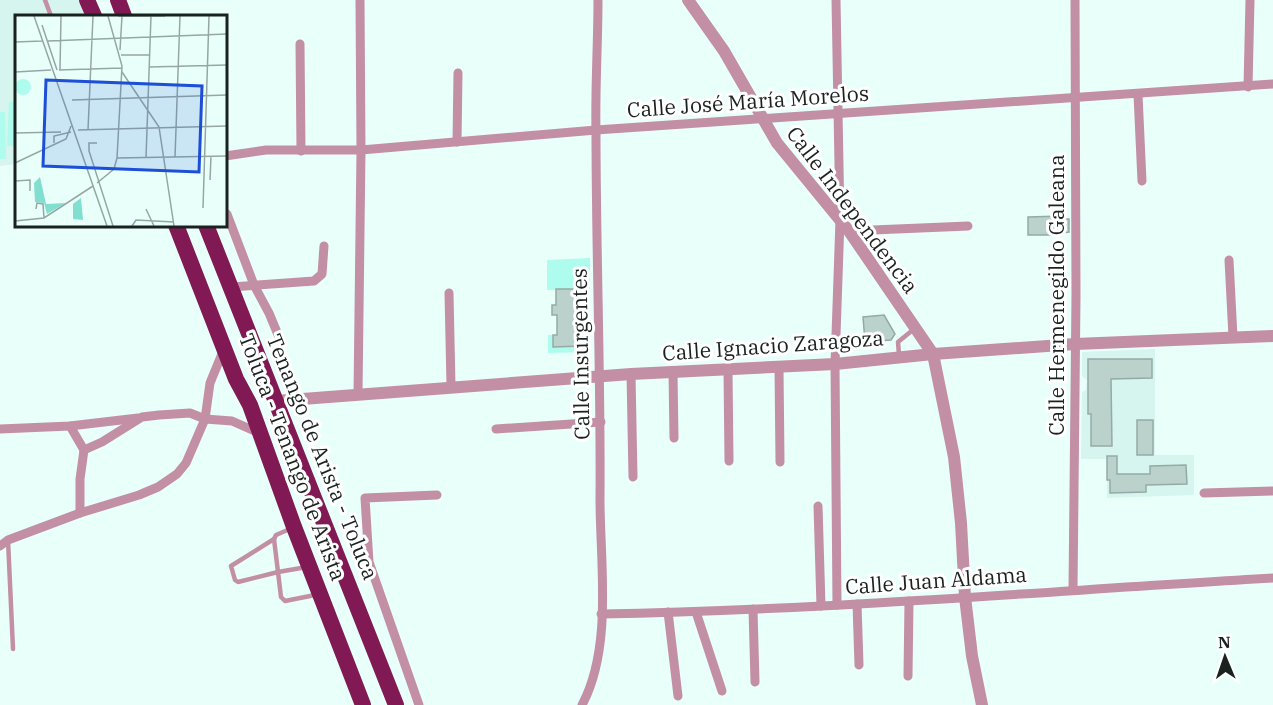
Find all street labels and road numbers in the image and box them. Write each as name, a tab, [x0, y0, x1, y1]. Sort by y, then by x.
street label: Calle José María Morelos	[626, 79, 870, 123]
street label: Calle Independencia	[781, 120, 925, 299]
street label: Calle Hermenegildo Galeana	[1042, 154, 1070, 436]
street label: Calle Insurgentes	[565, 268, 595, 440]
street label: Calle Ignacio Zaragoza	[661, 323, 885, 367]
street label: Toluca - Tenango de Arista	[233, 329, 353, 584]
street label: Tenango de Arista - Toluca	[261, 330, 385, 584]
street label: Calle Juan Aldama	[844, 560, 1028, 600]

